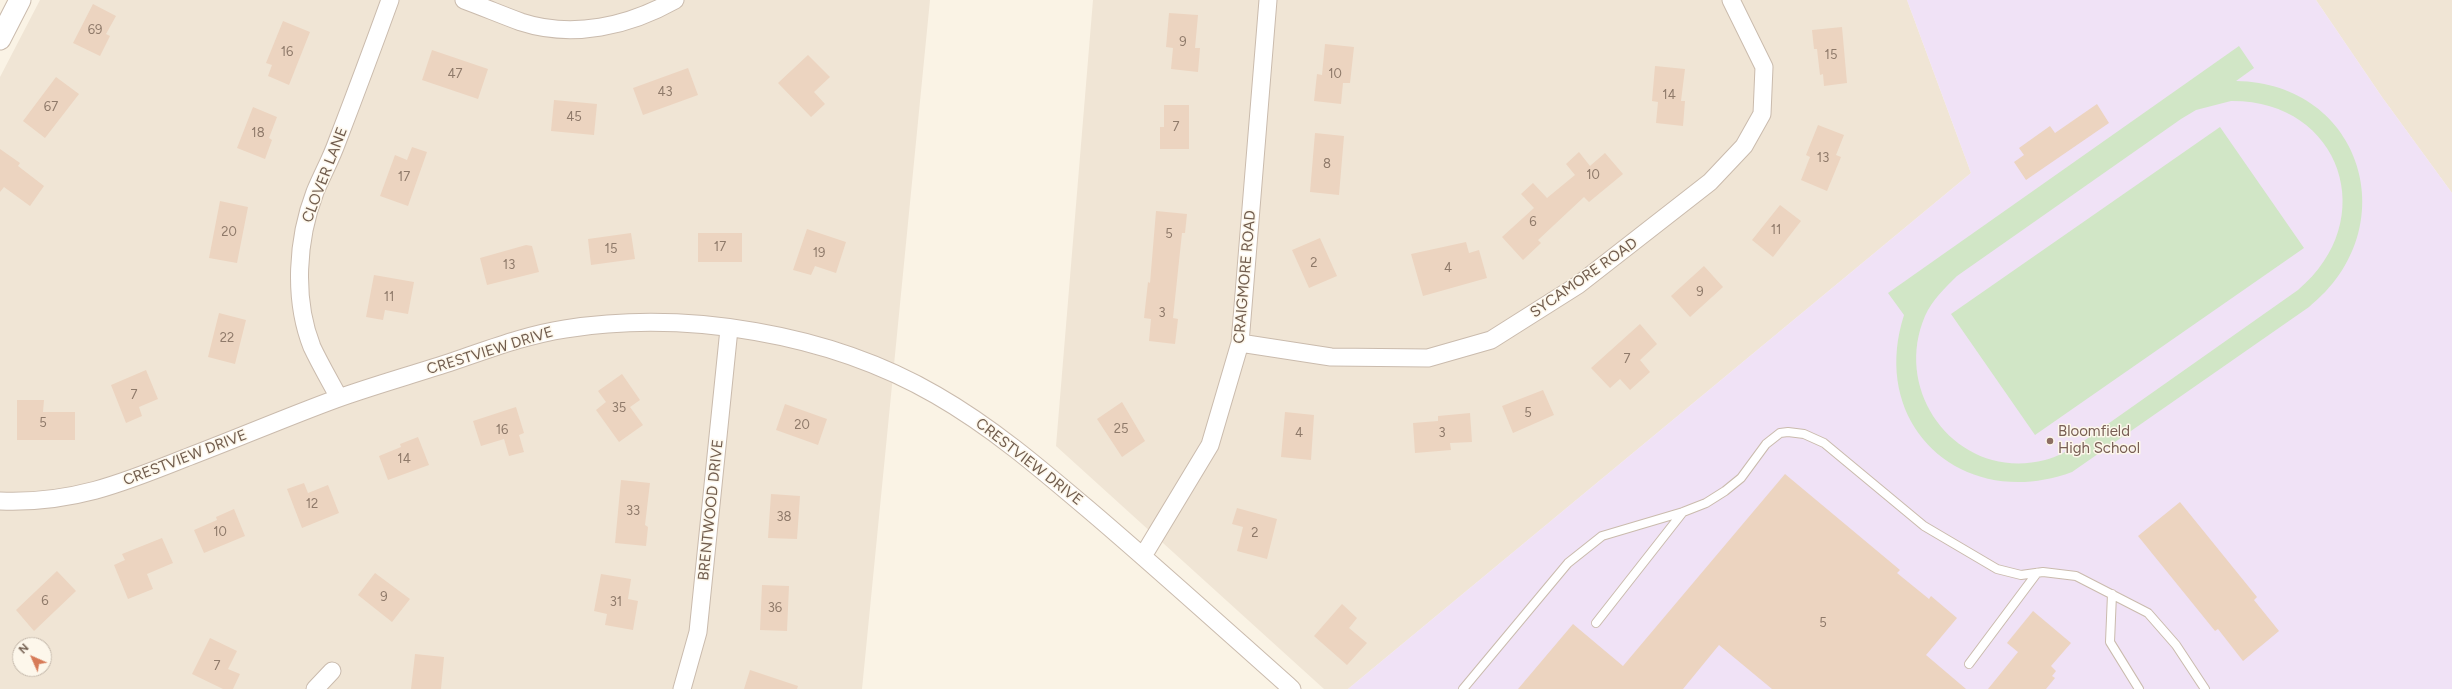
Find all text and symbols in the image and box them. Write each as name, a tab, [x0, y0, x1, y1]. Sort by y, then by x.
house number: 69	[88, 22, 102, 38]
house number: 9	[1179, 34, 1187, 50]
house number: 16	[281, 44, 293, 60]
house number: 15	[1825, 47, 1837, 63]
house number: 47	[447, 66, 463, 82]
house number: 10	[1328, 66, 1342, 82]
house number: 43	[657, 84, 673, 100]
house number: 14	[1662, 87, 1676, 103]
house number: 67	[44, 99, 58, 115]
house number: 45	[566, 109, 582, 125]
house number: 7	[1173, 119, 1179, 135]
house number: 18	[251, 125, 265, 141]
street label: CLOVER LANE	[299, 125, 351, 225]
house number: 13	[1817, 150, 1829, 166]
house number: 8	[1323, 156, 1331, 172]
house number: 10	[1586, 167, 1600, 183]
house number: 17	[398, 169, 410, 185]
street label: CRAIGMORE ROAD	[1230, 210, 1260, 344]
house number: 6	[1529, 214, 1537, 230]
house number: 11	[1771, 222, 1781, 238]
house number: 20	[221, 224, 237, 240]
house number: 5	[1165, 226, 1173, 242]
street label: SYCAMORE ROAD	[1527, 234, 1641, 322]
house number: 17	[714, 239, 726, 255]
house number: 15	[605, 241, 617, 257]
house number: 19	[813, 245, 825, 261]
house number: 2	[1310, 255, 1318, 271]
house number: 13	[503, 257, 515, 273]
house number: 4	[1444, 260, 1452, 276]
house number: 9	[1696, 284, 1704, 300]
house number: 11	[384, 289, 394, 305]
house number: 3	[1158, 305, 1166, 321]
street label: CRESTVIEW DRIVE	[425, 323, 555, 379]
house number: 22	[220, 330, 234, 346]
house number: 7	[1624, 351, 1630, 367]
house number: 7	[131, 387, 137, 403]
house number: 35	[612, 400, 626, 416]
house number: 5	[1524, 405, 1532, 421]
house number: 5	[39, 415, 47, 431]
street label: CRESTVIEW DRIVE	[972, 415, 1086, 509]
house number: 20	[794, 417, 810, 433]
house number: 25	[1114, 421, 1128, 437]
house number: 16	[496, 422, 508, 438]
place label: Bloomfield High School	[2058, 423, 2140, 458]
house number: 4	[1295, 425, 1303, 441]
house number: 3	[1438, 425, 1446, 441]
street label: CRESTVIEW DRIVE	[121, 426, 249, 490]
marker: Bloomfield High School	[2045, 436, 2055, 446]
street label: BRENTWOOD DRIVE	[695, 438, 727, 582]
house number: 14	[397, 451, 411, 467]
house number: 12	[306, 496, 318, 512]
house number: 33	[626, 503, 640, 519]
house number: 38	[776, 509, 792, 525]
house number: 10	[213, 524, 227, 540]
house number: 2	[1251, 525, 1259, 541]
house number: 9	[380, 589, 388, 605]
house number: 6	[41, 593, 49, 609]
house number: 31	[610, 594, 622, 610]
house number: 36	[768, 600, 782, 616]
house number: 5	[1819, 615, 1827, 631]
north arrow	[12, 637, 52, 677]
text: N	[16, 641, 31, 656]
house number: 7	[214, 658, 220, 674]

